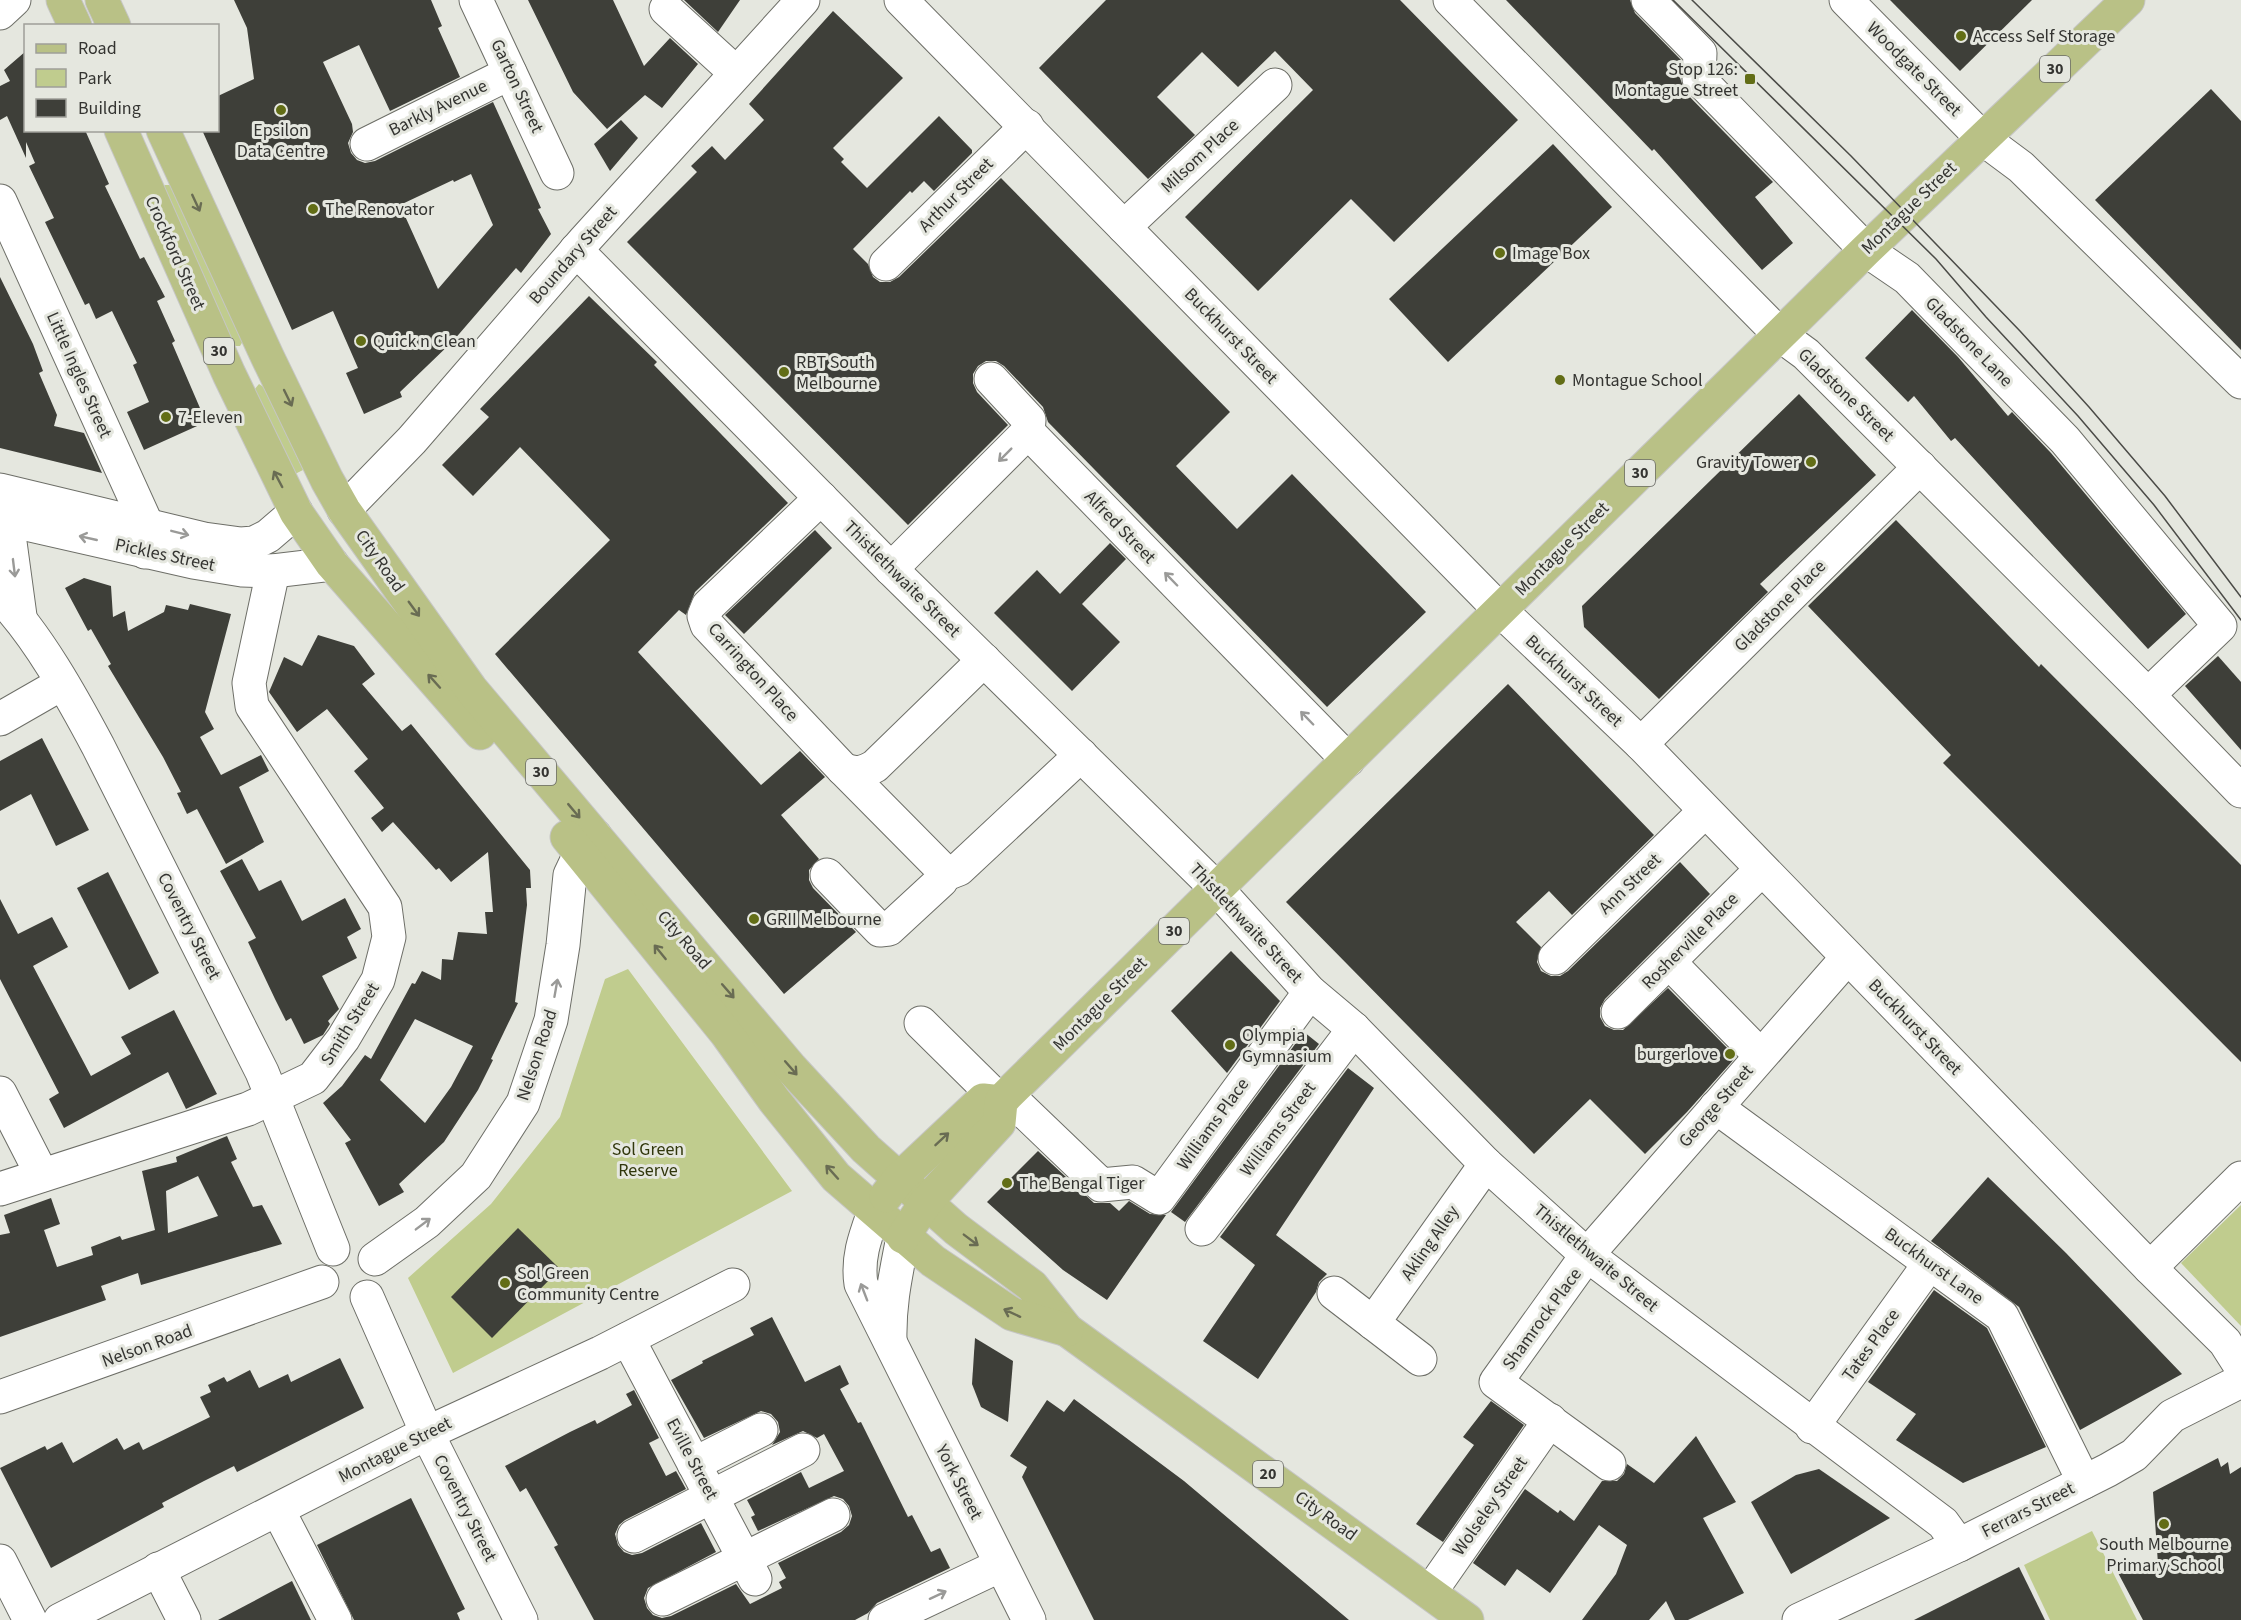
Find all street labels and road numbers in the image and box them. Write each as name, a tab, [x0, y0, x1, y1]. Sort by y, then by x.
street label: Woodgate Street	[1861, 16, 1967, 122]
street label: Garton Street	[484, 35, 550, 137]
road number: 30	[2040, 56, 2070, 82]
street label: Barkly Avenue	[384, 73, 492, 143]
street label: Milsom Place	[1155, 113, 1245, 199]
street label: Arthur Street	[913, 152, 999, 238]
street label: Montague Street	[1856, 156, 1962, 260]
street label: Crockford Street	[139, 192, 211, 314]
street label: Boundary Street	[523, 200, 623, 310]
street label: Buckhurst Street	[1179, 282, 1283, 390]
street label: Gladstone Lane	[1920, 291, 2019, 393]
street label: Little Ingles Street	[40, 308, 118, 442]
road number: 30	[204, 338, 234, 364]
street label: Gladstone Street	[1792, 343, 1900, 447]
road number: 30	[1625, 460, 1655, 486]
street label: Alfred Street	[1079, 485, 1161, 569]
street label: Montague Street	[1509, 496, 1615, 602]
street label: Thistlethwaite Street	[838, 515, 966, 643]
street label: City Road	[349, 525, 411, 597]
street label: Pickles Street	[113, 532, 217, 578]
street label: Gladstone Place	[1729, 555, 1831, 657]
street label: Carrington Place	[702, 617, 804, 727]
street label: Buckhurst Street	[1520, 629, 1628, 733]
road number: 30	[526, 759, 556, 785]
street label: Ann Street	[1593, 848, 1667, 920]
street label: Thistlethwaite Street	[1184, 857, 1308, 989]
street label: Coventry Street	[151, 868, 227, 984]
street label: Rosherville Place	[1636, 887, 1744, 995]
street label: City Road	[651, 905, 717, 975]
road number: 30	[1159, 918, 1189, 944]
street label: Montague Street	[1047, 951, 1153, 1057]
street label: Buckhurst Street	[1863, 973, 1967, 1081]
street label: Smith Street	[315, 978, 385, 1070]
street label: Nelson Road	[511, 1006, 563, 1104]
street label: George Street	[1673, 1059, 1759, 1153]
street label: Williams Place	[1171, 1073, 1255, 1175]
street label: Williams Street	[1234, 1077, 1322, 1181]
street label: Thistlethwaite Street	[1528, 1198, 1664, 1318]
street label: Akling Alley	[1395, 1200, 1465, 1286]
street label: Buckhurst Lane	[1879, 1222, 1989, 1310]
street label: Shamrock Place	[1496, 1263, 1588, 1375]
street label: Tates Place	[1836, 1304, 1906, 1386]
street label: Nelson Road	[98, 1318, 196, 1374]
street label: Montague Street	[334, 1411, 456, 1489]
street label: Eville Street	[660, 1414, 724, 1504]
street label: York Street	[929, 1439, 989, 1524]
street label: Coventry Street	[427, 1450, 503, 1566]
street label: Wolseley Street	[1447, 1451, 1533, 1561]
road number: 20	[1253, 1461, 1283, 1487]
street label: Ferrars Street	[1977, 1476, 2079, 1544]
street label: City Road	[1290, 1485, 1362, 1547]

